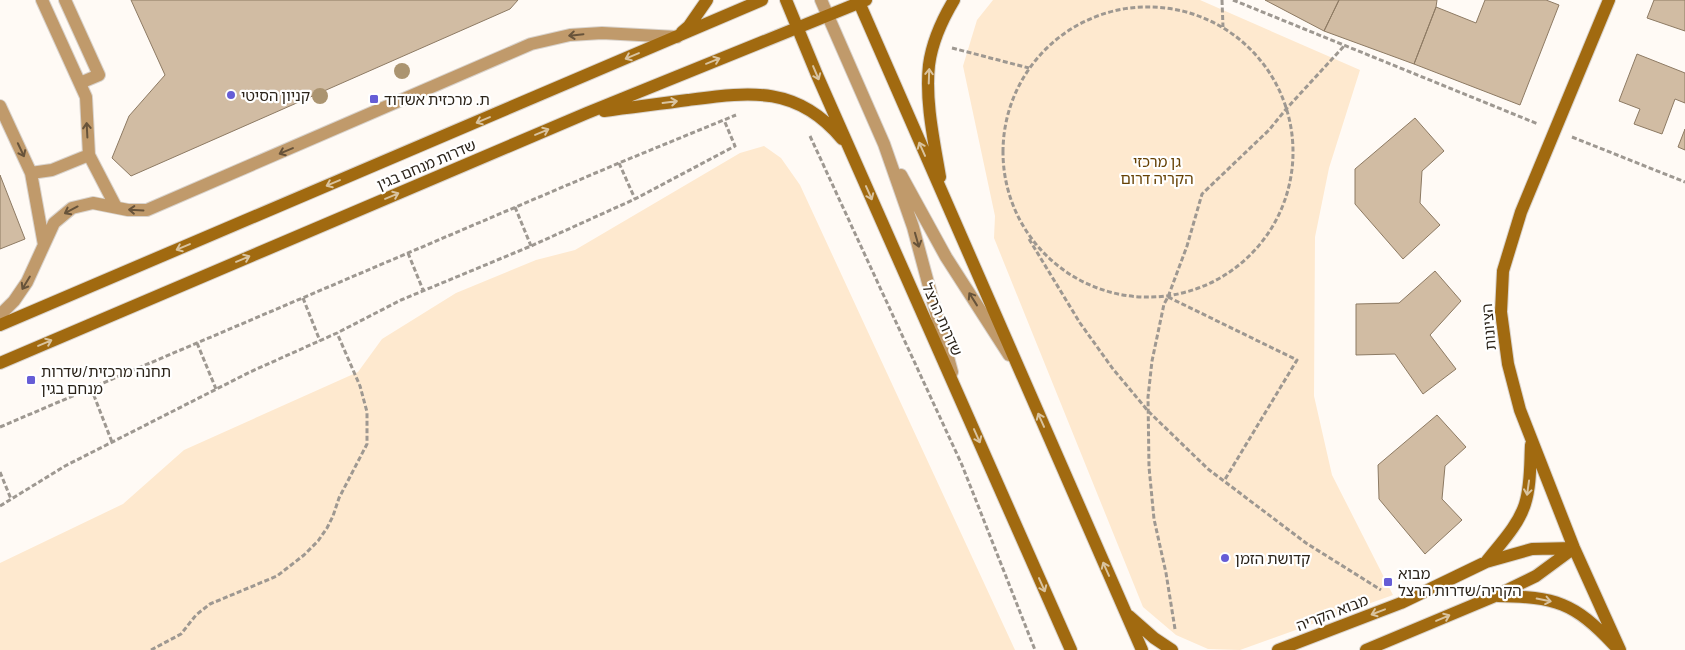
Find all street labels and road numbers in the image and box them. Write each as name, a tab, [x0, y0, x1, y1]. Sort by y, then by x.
street label: שדרות מנחם בגין	[374, 135, 478, 193]
street label: שדרות הרצל	[919, 280, 967, 358]
street label: הציונות	[1477, 303, 1499, 351]
street label: מבוא הקריה	[1293, 590, 1371, 634]

